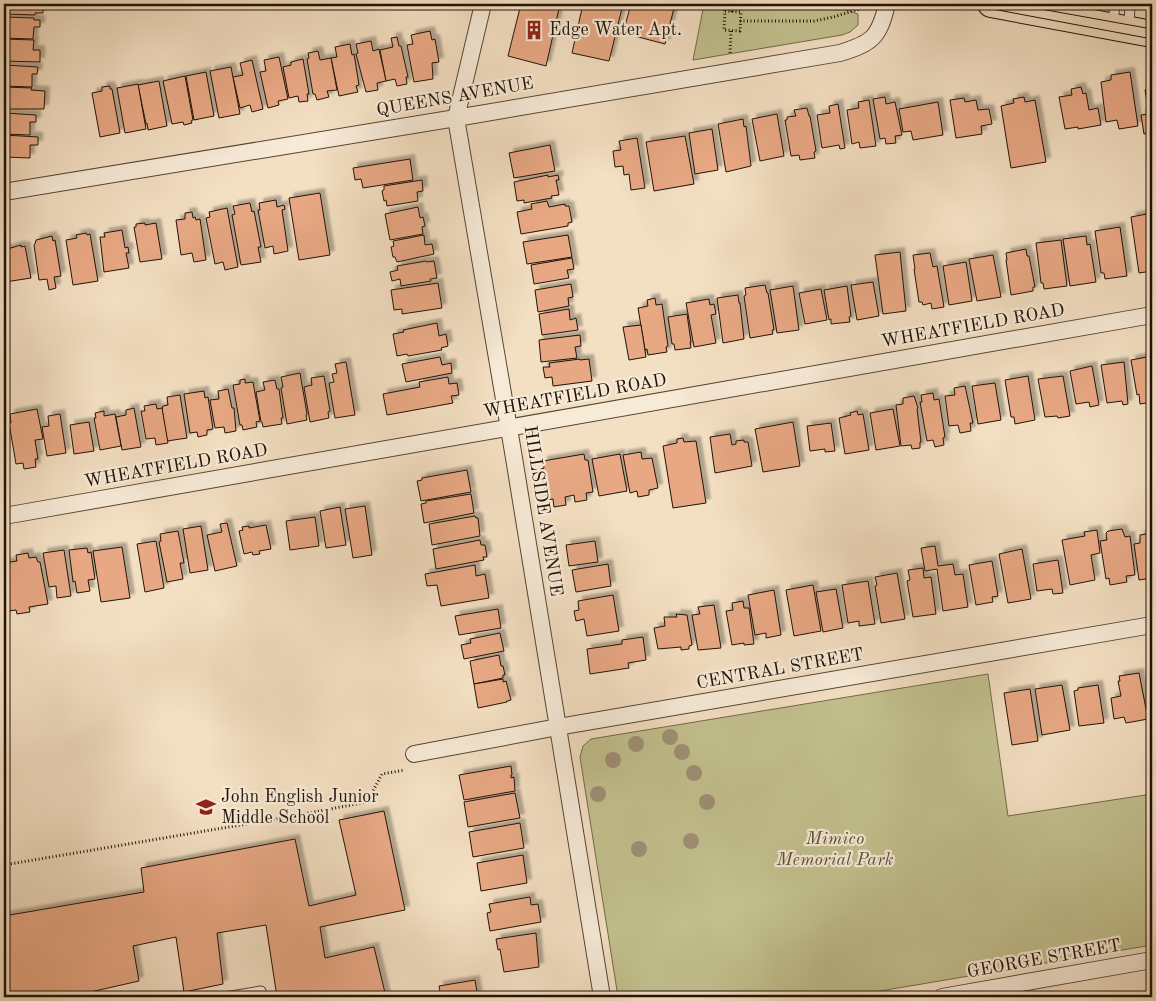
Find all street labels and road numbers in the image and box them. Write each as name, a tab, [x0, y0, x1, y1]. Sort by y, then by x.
street label: QUEENS AVENUE	[375, 74, 535, 120]
street label: WHEATFIELD ROAD	[880, 301, 1066, 351]
street label: WHEATFIELD ROAD	[482, 371, 668, 421]
street label: HILLSIDE AVENUE	[521, 424, 565, 598]
street label: WHEATFIELD ROAD	[83, 441, 269, 491]
street label: CENTRAL STREET	[695, 645, 865, 693]
street label: GEORGE STREET	[966, 937, 1122, 981]

